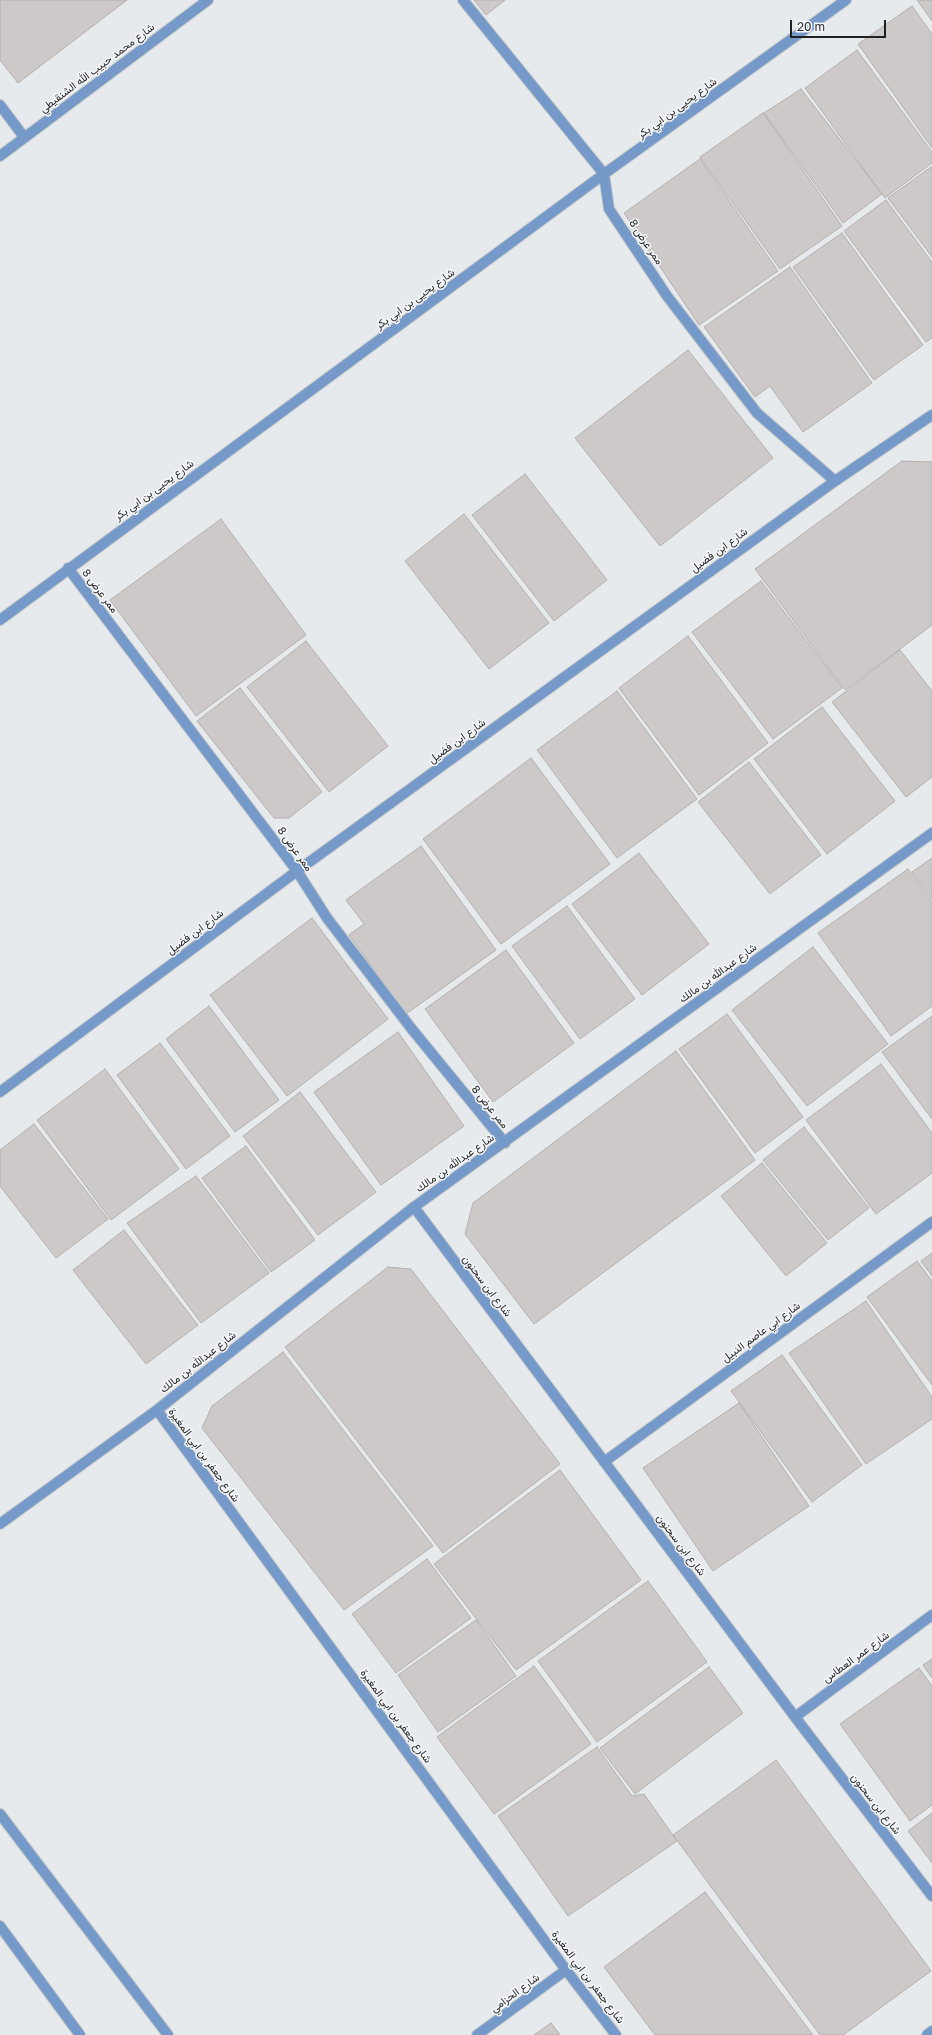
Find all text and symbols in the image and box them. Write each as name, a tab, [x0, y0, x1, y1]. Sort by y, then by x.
scale bar	[792, 12, 888, 38]
text: 20 m	[797, 19, 825, 34]
street label: شارع محمد حبيب الله الشنقيطي	[37, 20, 157, 116]
street label: شارع يحيى بن ابي بكر	[635, 75, 719, 141]
street label: ممر عرض 8	[626, 217, 666, 267]
street label: شارع يحيى بن ابي بكر	[373, 266, 457, 332]
street label: شارع يحيى بن ابي بكر	[112, 457, 196, 523]
street label: شارع ابن فضيل	[688, 525, 750, 575]
street label: ممر عرض 8	[79, 566, 121, 616]
street label: شارع ابن فضيل	[426, 716, 488, 766]
street label: ممر عرض 8	[275, 824, 315, 874]
street label: شارع ابن فضيل	[164, 906, 226, 958]
street label: شارع عبدالله بن مالك	[677, 940, 759, 1006]
street label: ممر عرض 8	[469, 1083, 511, 1131]
street label: شارع عبدالله بن مالك	[413, 1131, 497, 1195]
street label: شارع ابن سحنون	[460, 1253, 514, 1319]
street label: شارع ابي عاصم النبيل	[719, 1299, 803, 1365]
street label: شارع عبدالله بن مالك	[157, 1328, 239, 1396]
street label: شارع جعفر بن ابي المغيرة	[165, 1405, 243, 1505]
street label: شارع ابن سحنون	[654, 1512, 708, 1578]
street label: شارع عمر العطاس	[820, 1628, 892, 1686]
street label: شارع جعفر بن ابي المغيرة	[357, 1666, 435, 1766]
street label: شارع ابن سحنون	[848, 1771, 904, 1837]
street label: شارع جعفر بن ابي المغيرة	[549, 1928, 627, 2026]
street label: شارع الحزامي	[488, 1971, 542, 2015]

